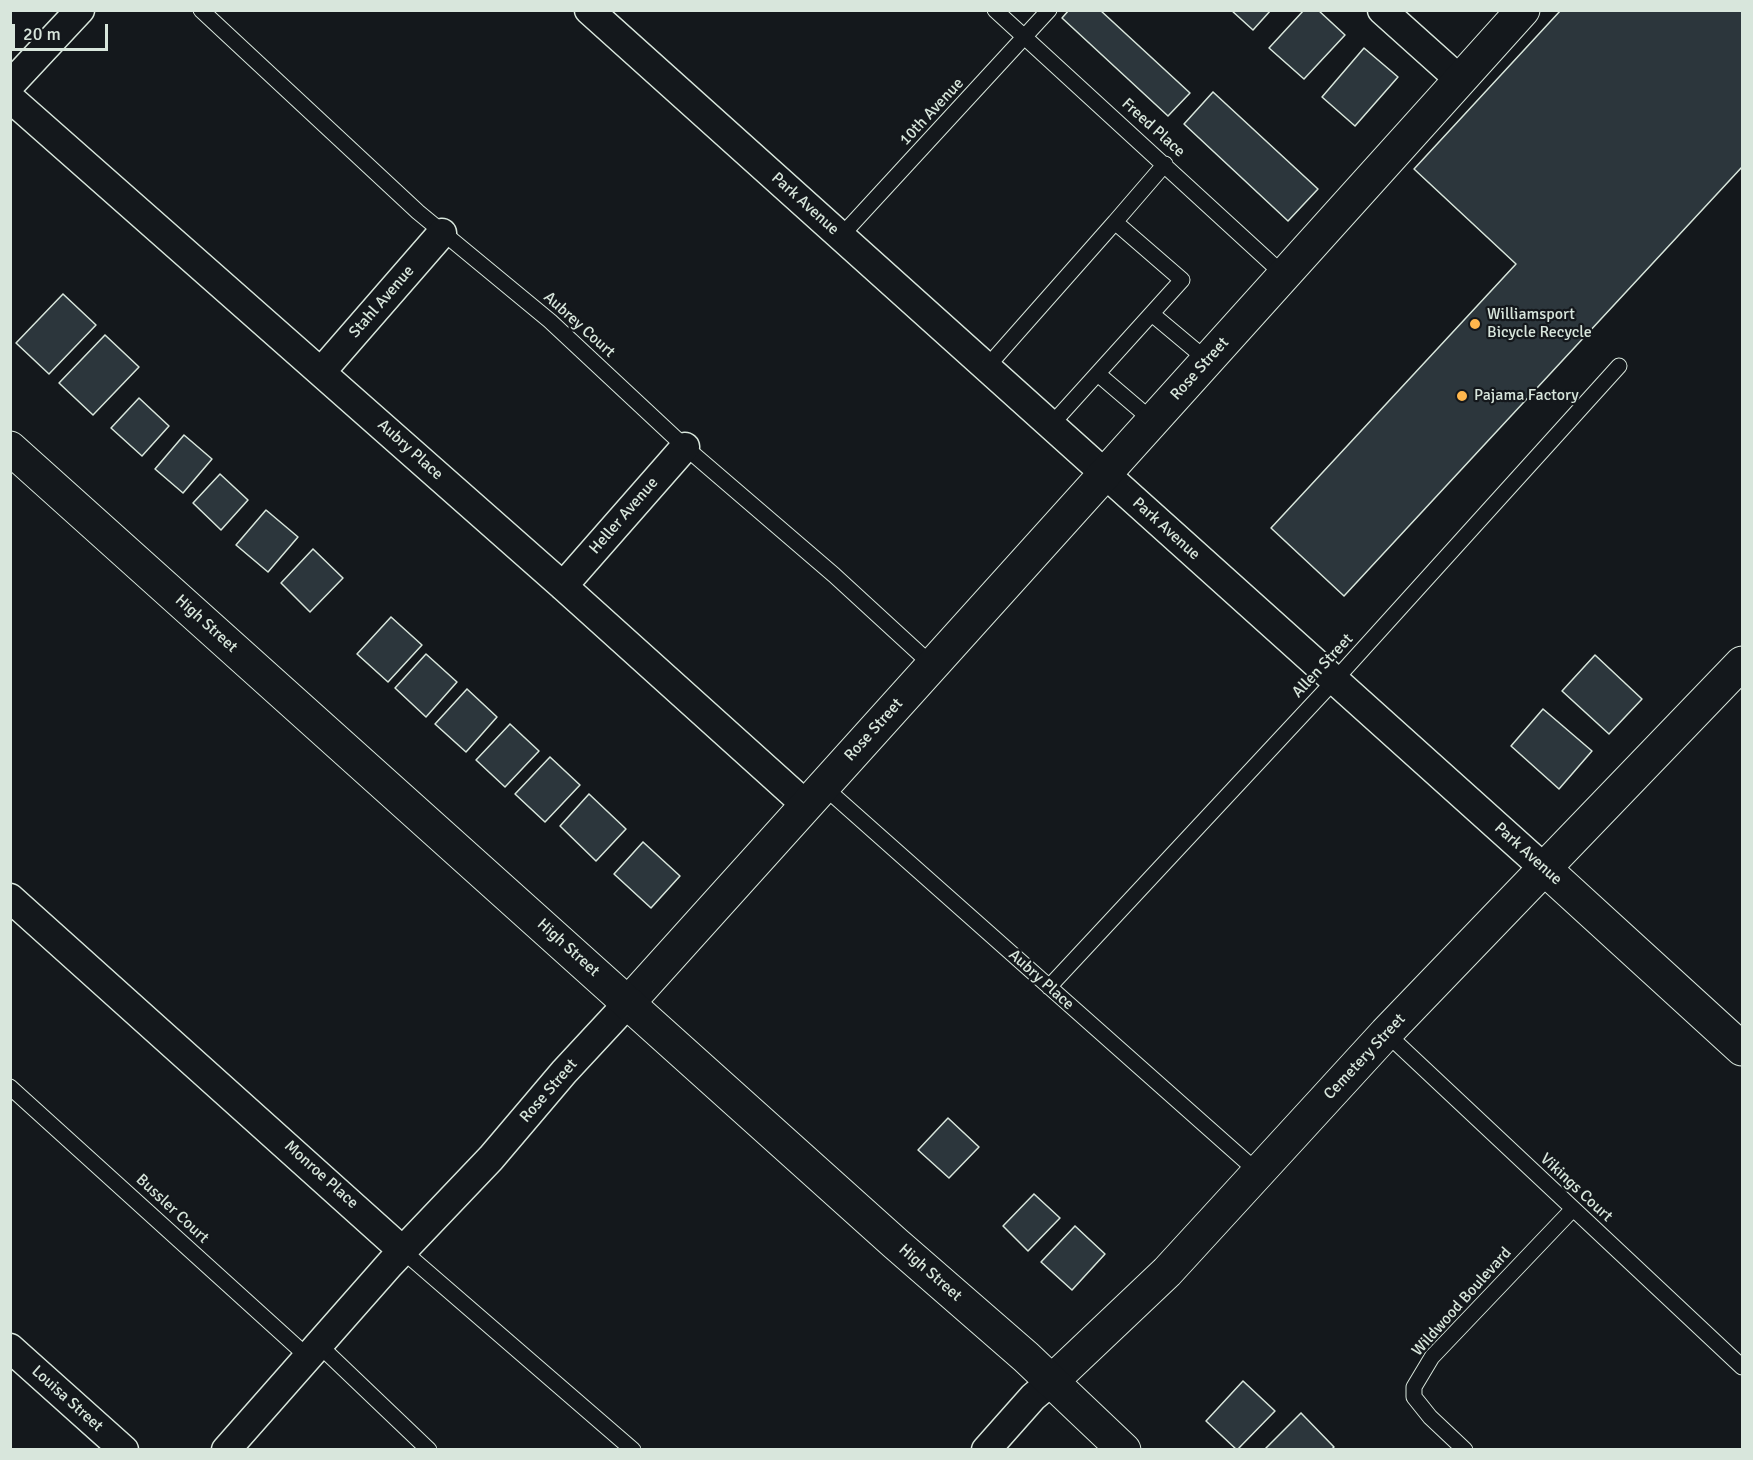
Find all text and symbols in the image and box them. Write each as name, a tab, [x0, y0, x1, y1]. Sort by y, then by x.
scale bar	[15, 12, 111, 50]
text: 20 m	[23, 23, 61, 45]
street label: 10th Avenue	[896, 74, 968, 150]
street label: Freed Place	[1117, 94, 1189, 162]
street label: Park Avenue	[767, 169, 843, 239]
street label: Stahl Avenue	[345, 262, 419, 342]
street label: Aubrey Court	[539, 288, 619, 362]
place label: Williamsport Bicycle Recycle	[1487, 305, 1592, 343]
marker: Williamsport Bicycle Recycle	[1468, 317, 1482, 331]
street label: Rose Street	[1167, 334, 1233, 404]
place label: Pajama Factory	[1474, 386, 1579, 406]
marker: Pajama Factory	[1455, 389, 1469, 403]
street label: Aubry Place	[373, 416, 447, 484]
street label: Heller Avenue	[585, 474, 663, 558]
street label: Park Avenue	[1128, 494, 1204, 564]
street label: High Street	[171, 591, 241, 657]
street label: Allen Street	[1288, 630, 1358, 702]
street label: Rose Street	[841, 695, 907, 765]
street label: Park Avenue	[1490, 819, 1566, 889]
street label: High Street	[533, 915, 603, 981]
street label: Aubry Place	[1004, 946, 1078, 1014]
street label: Cemetery Street	[1320, 1010, 1410, 1104]
street label: Rose Street	[516, 1055, 582, 1127]
street label: Monroe Place	[280, 1137, 362, 1213]
street label: Vikings Court	[1536, 1150, 1616, 1226]
street label: Bussler Court	[132, 1170, 212, 1248]
street label: High Street	[894, 1240, 966, 1306]
street label: Wildwood Boulevard	[1408, 1244, 1516, 1360]
street label: Louisa Street	[27, 1362, 107, 1436]

